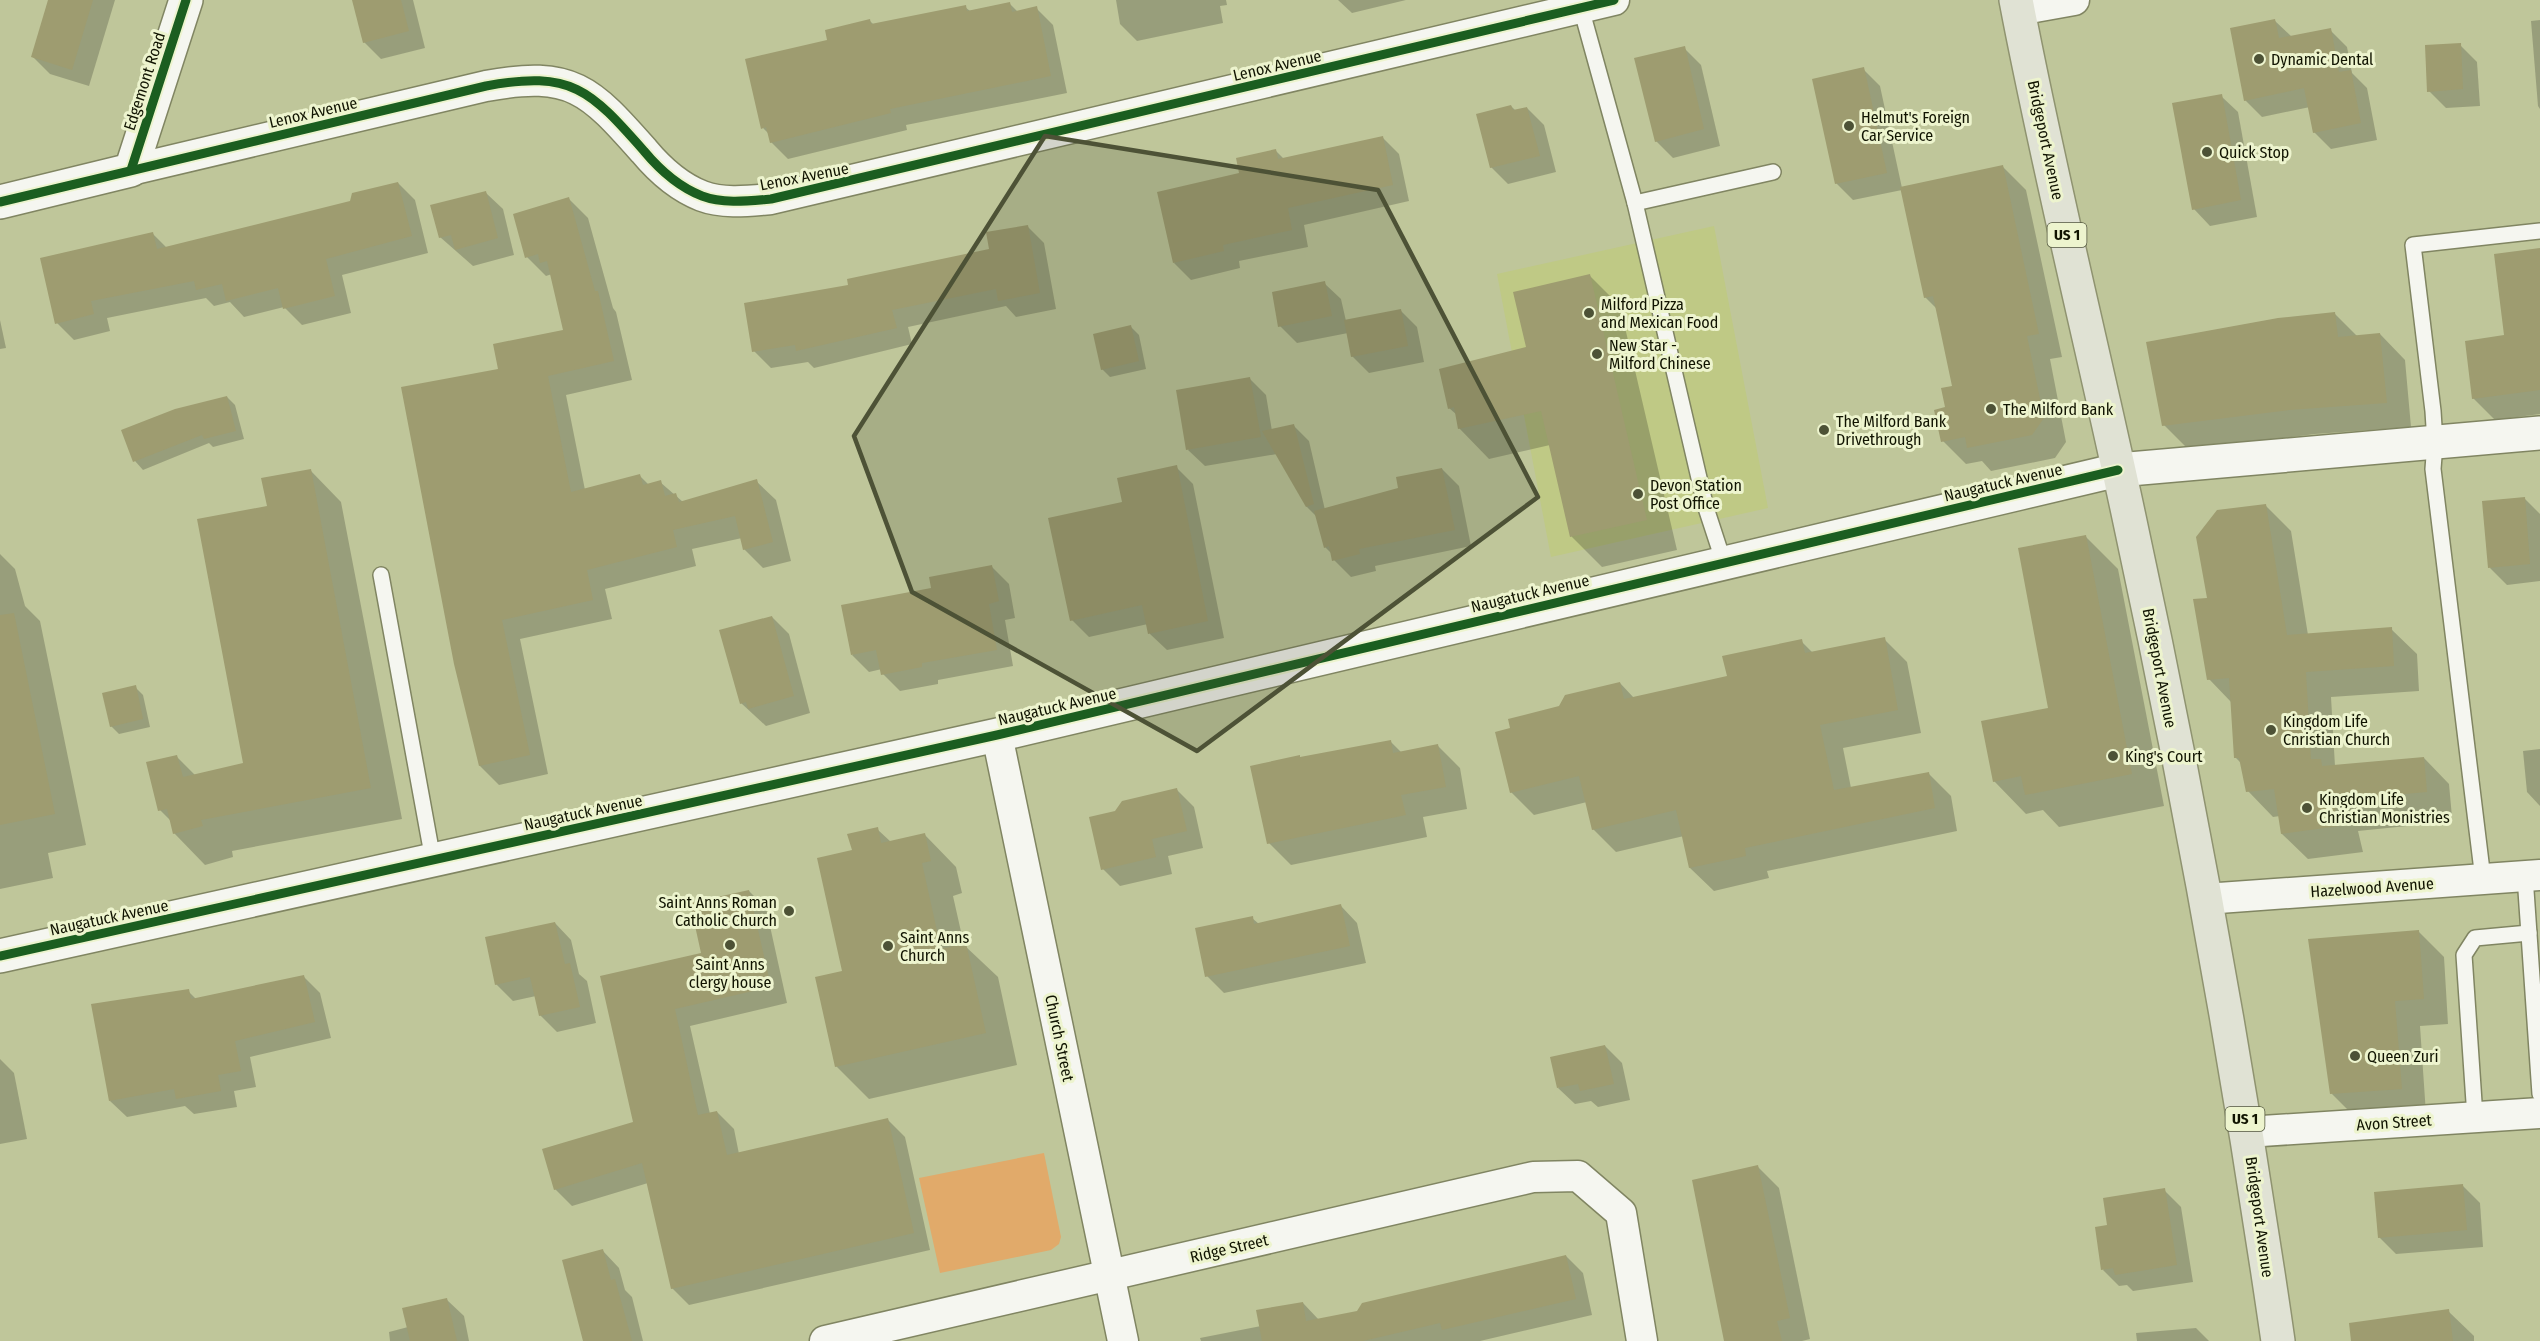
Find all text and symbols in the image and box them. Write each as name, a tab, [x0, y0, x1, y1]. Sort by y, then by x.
street label: Edgemont Road	[120, 30, 169, 133]
street label: Lenox Avenue	[1231, 46, 1323, 85]
place label: Dynamic Dental	[2271, 50, 2373, 69]
marker: Dynamic Dental	[2252, 52, 2266, 66]
street label: Bridgeport Avenue	[2024, 79, 2067, 202]
street label: Lenox Avenue	[267, 93, 359, 132]
place label: Helmut's Foreign Car Service	[1861, 108, 1970, 145]
marker: Helmut's Foreign Car Service	[1842, 119, 1856, 133]
place label: Quick Stop	[2219, 143, 2289, 162]
marker: Quick Stop	[2200, 145, 2214, 159]
street label: Lenox Avenue	[758, 159, 850, 194]
road number: US 1	[2048, 223, 2086, 247]
place label: Milford Pizza and Mexican Food	[1601, 295, 1718, 332]
marker: Milford Pizza and Mexican Food	[1582, 306, 1596, 320]
place label: New Star - Milford Chinese	[1609, 336, 1711, 373]
marker: New Star - Milford Chinese	[1590, 347, 1604, 361]
place label: The Milford Bank	[2003, 400, 2114, 419]
marker: The Milford Bank	[1984, 402, 1998, 416]
place label: The Milford Bank Drivethrough	[1836, 412, 1947, 449]
marker: The Milford Bank Drivethrough	[1817, 423, 1831, 437]
street label: Naugatuck Avenue	[1942, 460, 2064, 505]
place label: Devon Station Post Office	[1650, 476, 1742, 513]
marker: Devon Station Post Office	[1631, 487, 1645, 501]
street label: Naugatuck Avenue	[1469, 571, 1591, 616]
street label: Bridgeport Avenue	[2139, 607, 2180, 730]
street label: Naugatuck Avenue	[996, 684, 1118, 729]
place label: Kingdom Life Cnristian Church	[2283, 712, 2390, 749]
marker: Kingdom Life Cnristian Church	[2264, 723, 2278, 737]
place label: King's Court	[2125, 747, 2203, 766]
marker: King's Court	[2106, 749, 2120, 763]
place label: Kingdom Life Christian Monistries	[2319, 790, 2450, 827]
street label: Naugatuck Avenue	[522, 791, 644, 834]
marker: Kingdom Life Christian Monistries	[2300, 801, 2314, 815]
street label: Hazelwood Avenue	[2310, 874, 2434, 901]
place label: Saint Anns Roman Catholic Church	[658, 893, 777, 930]
street label: Naugatuck Avenue	[48, 896, 170, 939]
marker: Saint Anns Roman Catholic Church	[782, 904, 796, 918]
place label: Saint Anns Church	[900, 928, 970, 965]
marker: Saint Anns clergy house	[723, 938, 737, 952]
marker: Saint Anns Church	[881, 939, 895, 953]
place label: Saint Anns clergy house	[689, 955, 771, 992]
street label: Church Street	[1041, 993, 1078, 1084]
place label: Queen Zuri	[2367, 1047, 2439, 1066]
marker: Queen Zuri	[2348, 1049, 2362, 1063]
road number: US 1	[2226, 1107, 2264, 1131]
street label: Avon Street	[2356, 1110, 2433, 1135]
street label: Bridgeport Avenue	[2242, 1155, 2277, 1279]
street label: Ridge Street	[1188, 1230, 1271, 1267]

